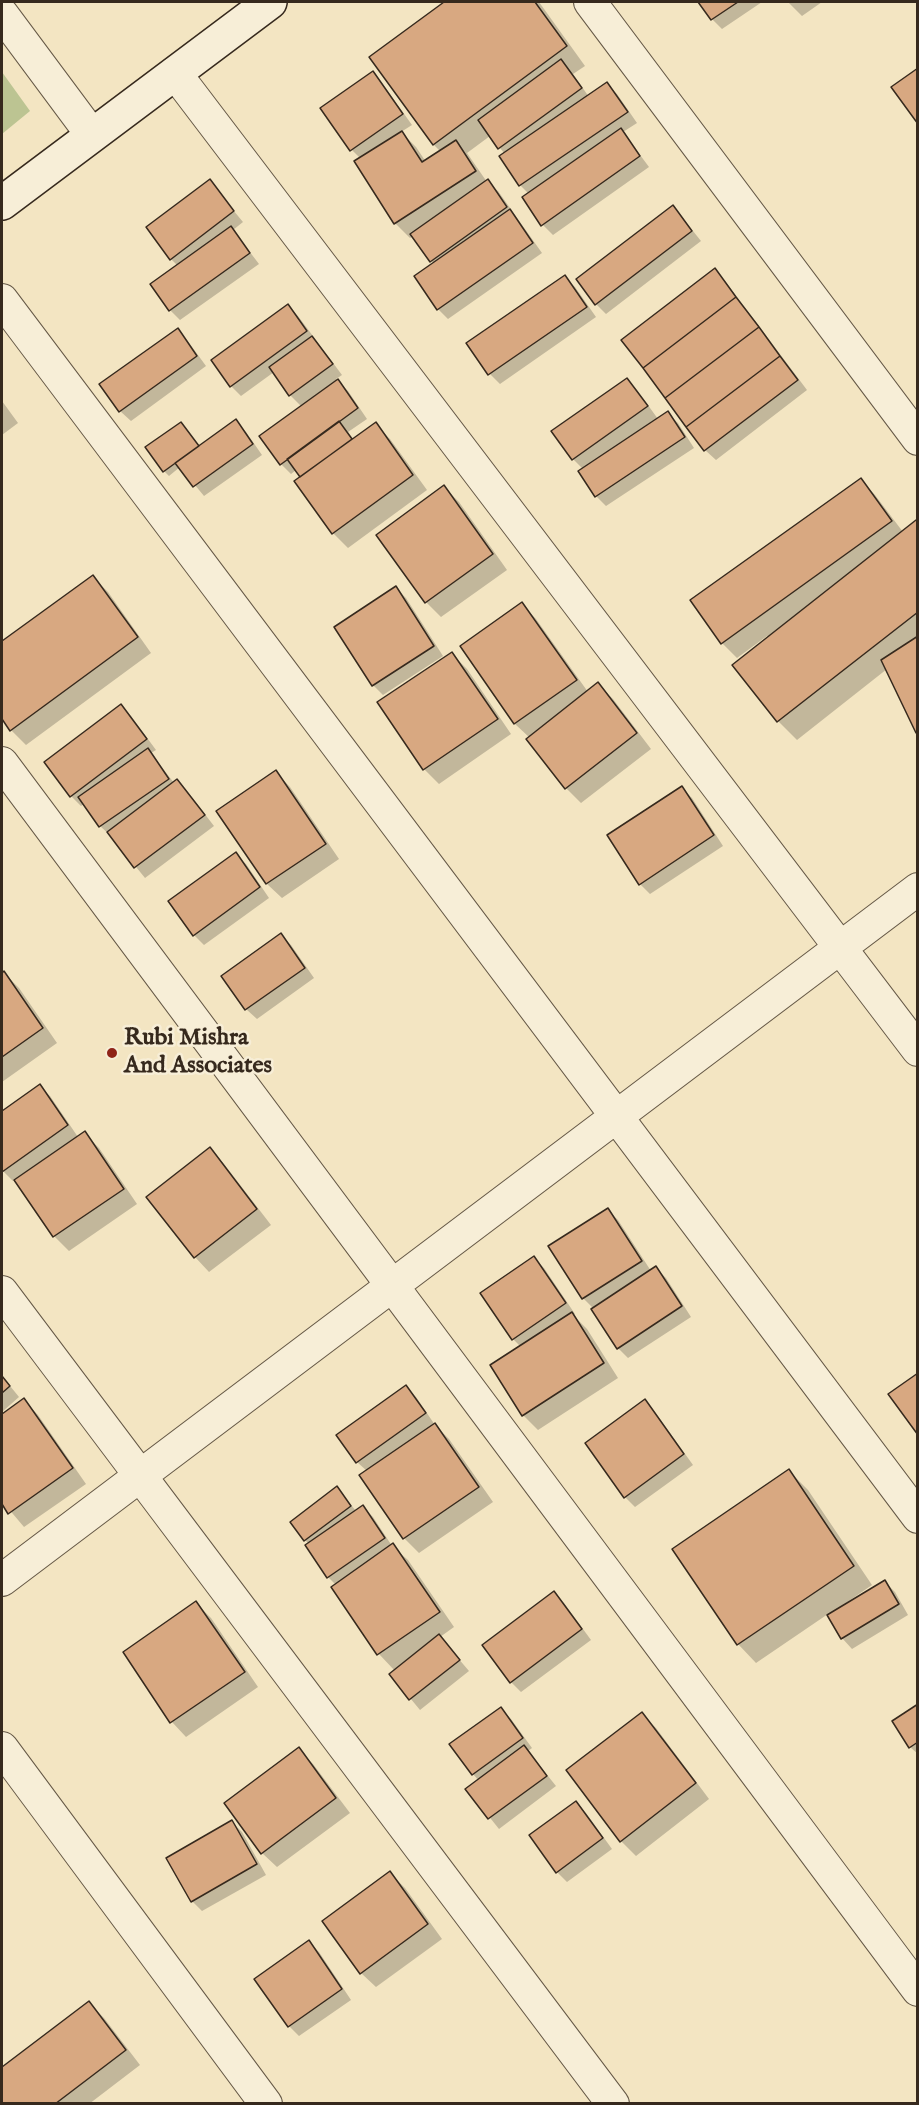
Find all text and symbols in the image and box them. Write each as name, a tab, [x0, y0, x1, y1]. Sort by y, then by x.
place label: Rubi Mishra And Associates	[124, 1025, 272, 1081]
marker: Rubi Mishra And Associates	[105, 1046, 119, 1060]

